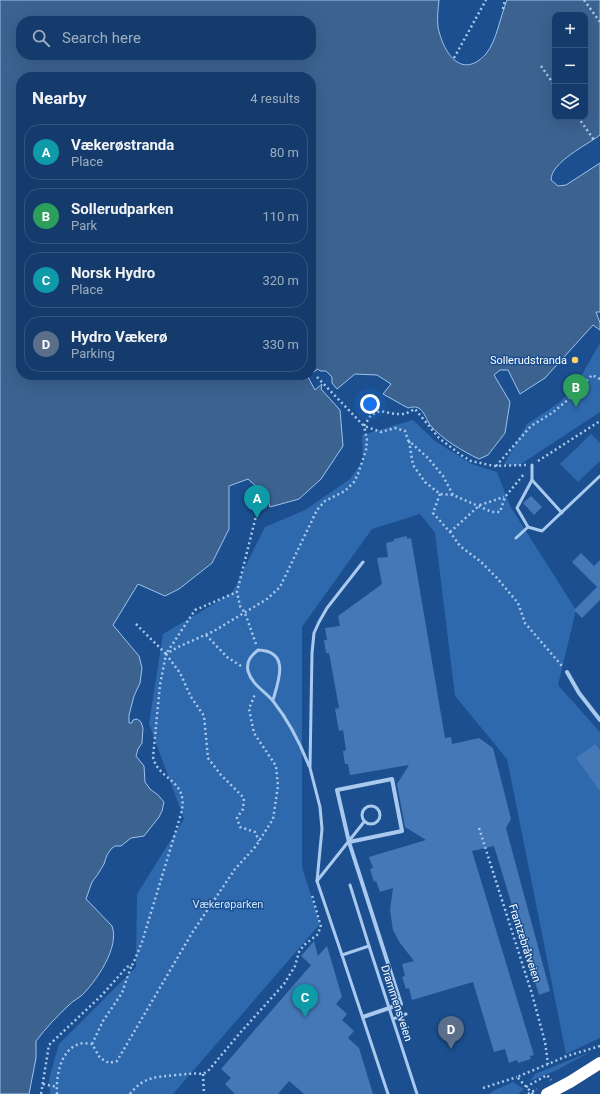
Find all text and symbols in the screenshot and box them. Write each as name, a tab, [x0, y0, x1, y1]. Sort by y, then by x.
map controls	[552, 12, 588, 120]
button: +	[552, 12, 588, 48]
search box	[16, 16, 316, 60]
icon: search	[30, 27, 52, 49]
text: Search here	[62, 29, 141, 47]
button: −	[552, 48, 588, 84]
button: layers	[552, 84, 588, 120]
text: Nearby	[32, 88, 87, 108]
text: 4 results	[250, 91, 300, 106]
text: Vækerøstranda	[71, 136, 174, 154]
text: A	[42, 145, 50, 160]
text: 80 m	[270, 145, 299, 160]
text: Place	[71, 154, 103, 169]
text: Sollerudparken	[71, 200, 173, 218]
text: B	[42, 209, 50, 224]
text: 110 m	[262, 209, 299, 224]
text: Park	[71, 218, 97, 233]
text: Norsk Hydro	[71, 264, 155, 282]
text: C	[42, 273, 50, 288]
text: 320 m	[262, 273, 299, 288]
text: Place	[71, 282, 103, 297]
text: Hydro Vækerø	[71, 328, 167, 346]
text: D	[42, 337, 50, 352]
text: 330 m	[262, 337, 299, 352]
text: Parking	[71, 346, 115, 361]
place label: Sollerudstranda	[490, 354, 567, 367]
marker: Sollerudstranda	[570, 355, 580, 365]
pin: B	[563, 374, 589, 407]
your location	[360, 394, 380, 414]
pin: A	[244, 485, 270, 518]
park label: Vækerøparken	[193, 898, 263, 911]
street label: Frantzebråtveien	[506, 903, 543, 984]
street label: Drammensveien	[378, 963, 415, 1043]
pin: C	[292, 984, 318, 1017]
pin: D	[438, 1016, 464, 1049]

